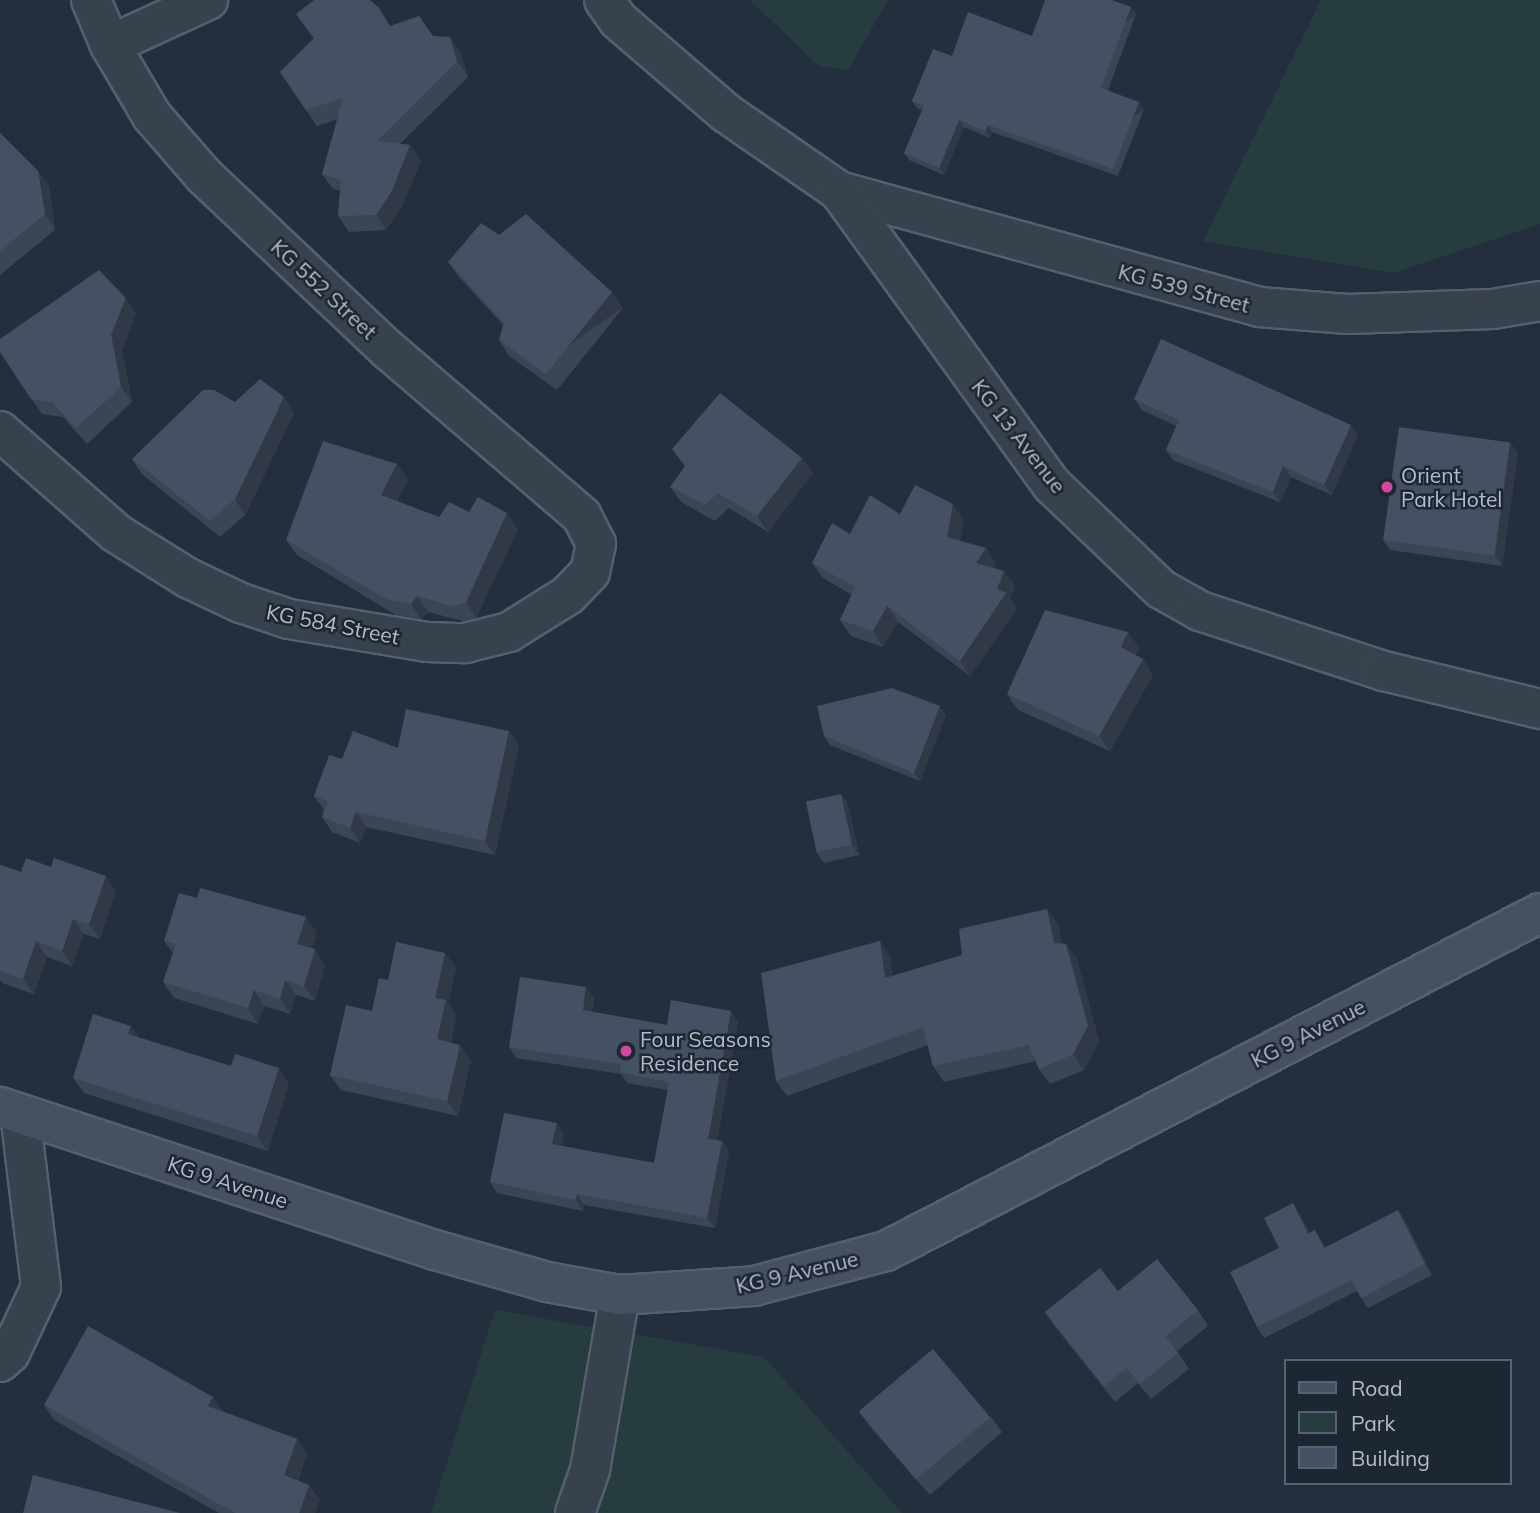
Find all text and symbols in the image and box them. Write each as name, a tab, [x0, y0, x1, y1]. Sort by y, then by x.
street label: KG 552 Street	[266, 234, 382, 344]
street label: KG 539 Street	[1116, 258, 1252, 318]
street label: KG 13 Avenue	[967, 374, 1071, 498]
place label: Orient Park Hotel	[1401, 462, 1502, 512]
marker: Orient Park Hotel	[1379, 479, 1395, 495]
street label: KG 584 Street	[264, 599, 402, 649]
street label: KG 9 Avenue	[1247, 993, 1369, 1073]
place label: Four Seasons Residence	[640, 1026, 771, 1076]
marker: Four Seasons Residence	[618, 1043, 634, 1059]
street label: KG 9 Avenue	[165, 1151, 291, 1213]
street label: KG 9 Avenue	[733, 1246, 861, 1298]
legend	[1284, 1359, 1512, 1485]
text: Road	[1351, 1375, 1402, 1401]
text: Park	[1351, 1410, 1395, 1436]
text: Building	[1351, 1445, 1430, 1471]

